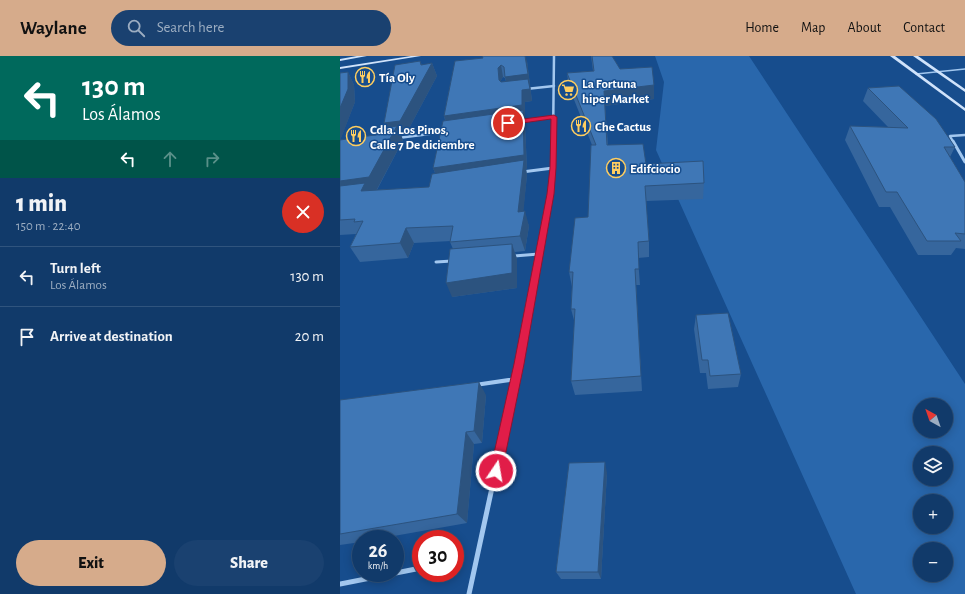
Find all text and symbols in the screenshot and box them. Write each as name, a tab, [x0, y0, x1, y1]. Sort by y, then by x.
search box	[111, 10, 391, 46]
icon: search	[125, 17, 147, 39]
text: Waylane	[20, 19, 87, 38]
text: Search here	[157, 20, 224, 35]
text: Home	[745, 21, 779, 35]
text: Map	[801, 21, 825, 35]
text: About	[847, 21, 881, 35]
text: Contact	[903, 21, 945, 35]
restaurant icon: Tía Oly	[354, 66, 376, 88]
icon: left	[16, 72, 68, 124]
place label: Tía Oly	[379, 72, 415, 85]
text: 130 m	[82, 73, 146, 101]
place label: La Fortuna hiper Market	[582, 78, 650, 106]
supermarket icon: La Fortuna hiper Market	[557, 79, 579, 101]
text: Los Álamos	[82, 106, 161, 124]
pin	[491, 106, 525, 140]
icon: arrive	[497, 112, 519, 134]
restaurant icon: Che Cactus	[570, 115, 592, 137]
place label: Che Cactus	[595, 121, 651, 134]
place label: Cdla. Los Pinos, Calle 7 De diciembre	[370, 124, 475, 152]
restaurant icon: Cdla. Los Pinos, Calle 7 De diciembre	[345, 125, 367, 147]
icon: left	[117, 148, 139, 170]
icon: ahead	[159, 148, 181, 170]
icon: right	[201, 148, 223, 170]
building icon: Edifciocio	[605, 157, 627, 179]
place label: Edifciocio	[630, 163, 681, 176]
button: close	[282, 191, 324, 233]
text: 1 min	[16, 192, 67, 216]
text: 150 m · 22:40	[16, 220, 81, 233]
text: Turn left	[50, 261, 101, 276]
icon: left	[16, 266, 38, 288]
text: 130 m	[290, 269, 324, 284]
text: Los Álamos	[50, 279, 107, 292]
icon: arrive	[16, 326, 38, 348]
text: Arrive at destination	[50, 329, 173, 344]
text: 20 m	[295, 329, 324, 344]
north arrow	[913, 398, 953, 438]
map controls	[913, 398, 953, 582]
button: layers	[913, 446, 953, 486]
position arrow	[475, 450, 517, 492]
button: +	[913, 494, 953, 534]
speed limit sign: 30	[412, 530, 464, 582]
button: Exit	[16, 540, 166, 586]
button: Share	[174, 540, 324, 586]
text: 26	[368, 541, 388, 561]
button: −	[913, 542, 953, 582]
text: km/h	[368, 561, 388, 571]

